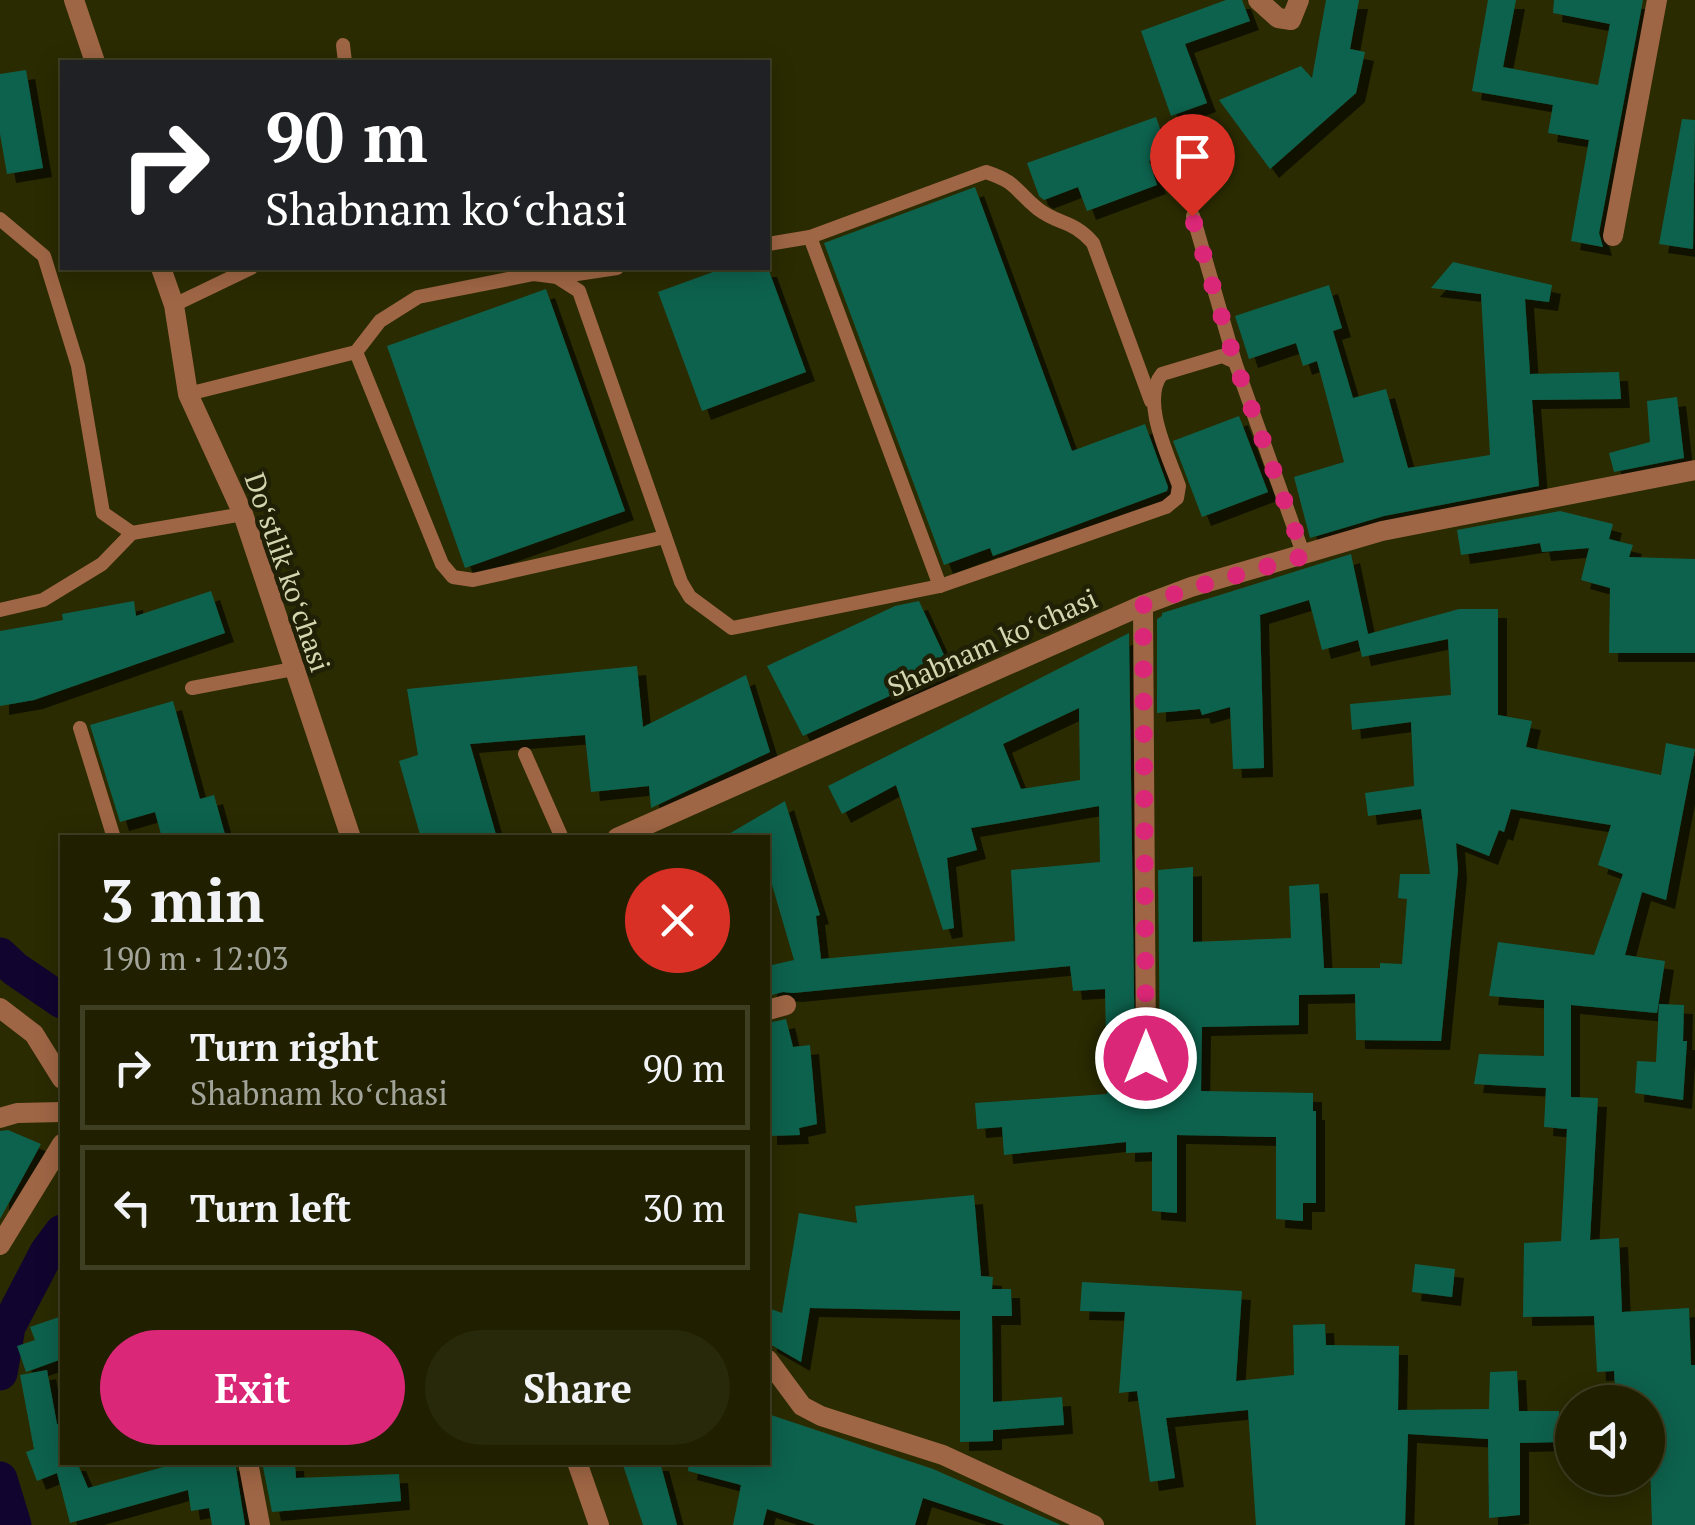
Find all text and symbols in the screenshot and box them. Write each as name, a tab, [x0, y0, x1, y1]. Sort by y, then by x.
text: 90 m	[265, 89, 428, 182]
icon: right	[100, 100, 230, 230]
pin	[1150, 114, 1235, 217]
icon: arrive	[1165, 129, 1220, 184]
text: Shabnam koʻchasi	[265, 178, 628, 238]
street label: Doʻstlik koʻchasi	[237, 467, 339, 677]
street label: Shabnam koʻchasi	[881, 579, 1103, 705]
text: 3 min	[100, 860, 264, 939]
button: close	[625, 868, 730, 973]
text: 190 m · 12:03	[100, 937, 288, 979]
position arrow	[1094, 1006, 1198, 1110]
text: Turn right	[190, 1022, 379, 1072]
icon: right	[105, 1040, 160, 1095]
text: 90 m	[642, 1043, 725, 1093]
text: Shabnam koʻchasi	[190, 1072, 448, 1114]
icon: left	[105, 1180, 160, 1235]
text: Turn left	[190, 1183, 351, 1233]
text: 30 m	[642, 1183, 725, 1233]
button: Exit	[100, 1330, 405, 1445]
button: Share	[425, 1330, 730, 1445]
map controls	[1555, 1385, 1665, 1495]
button: sound	[1555, 1385, 1665, 1495]

